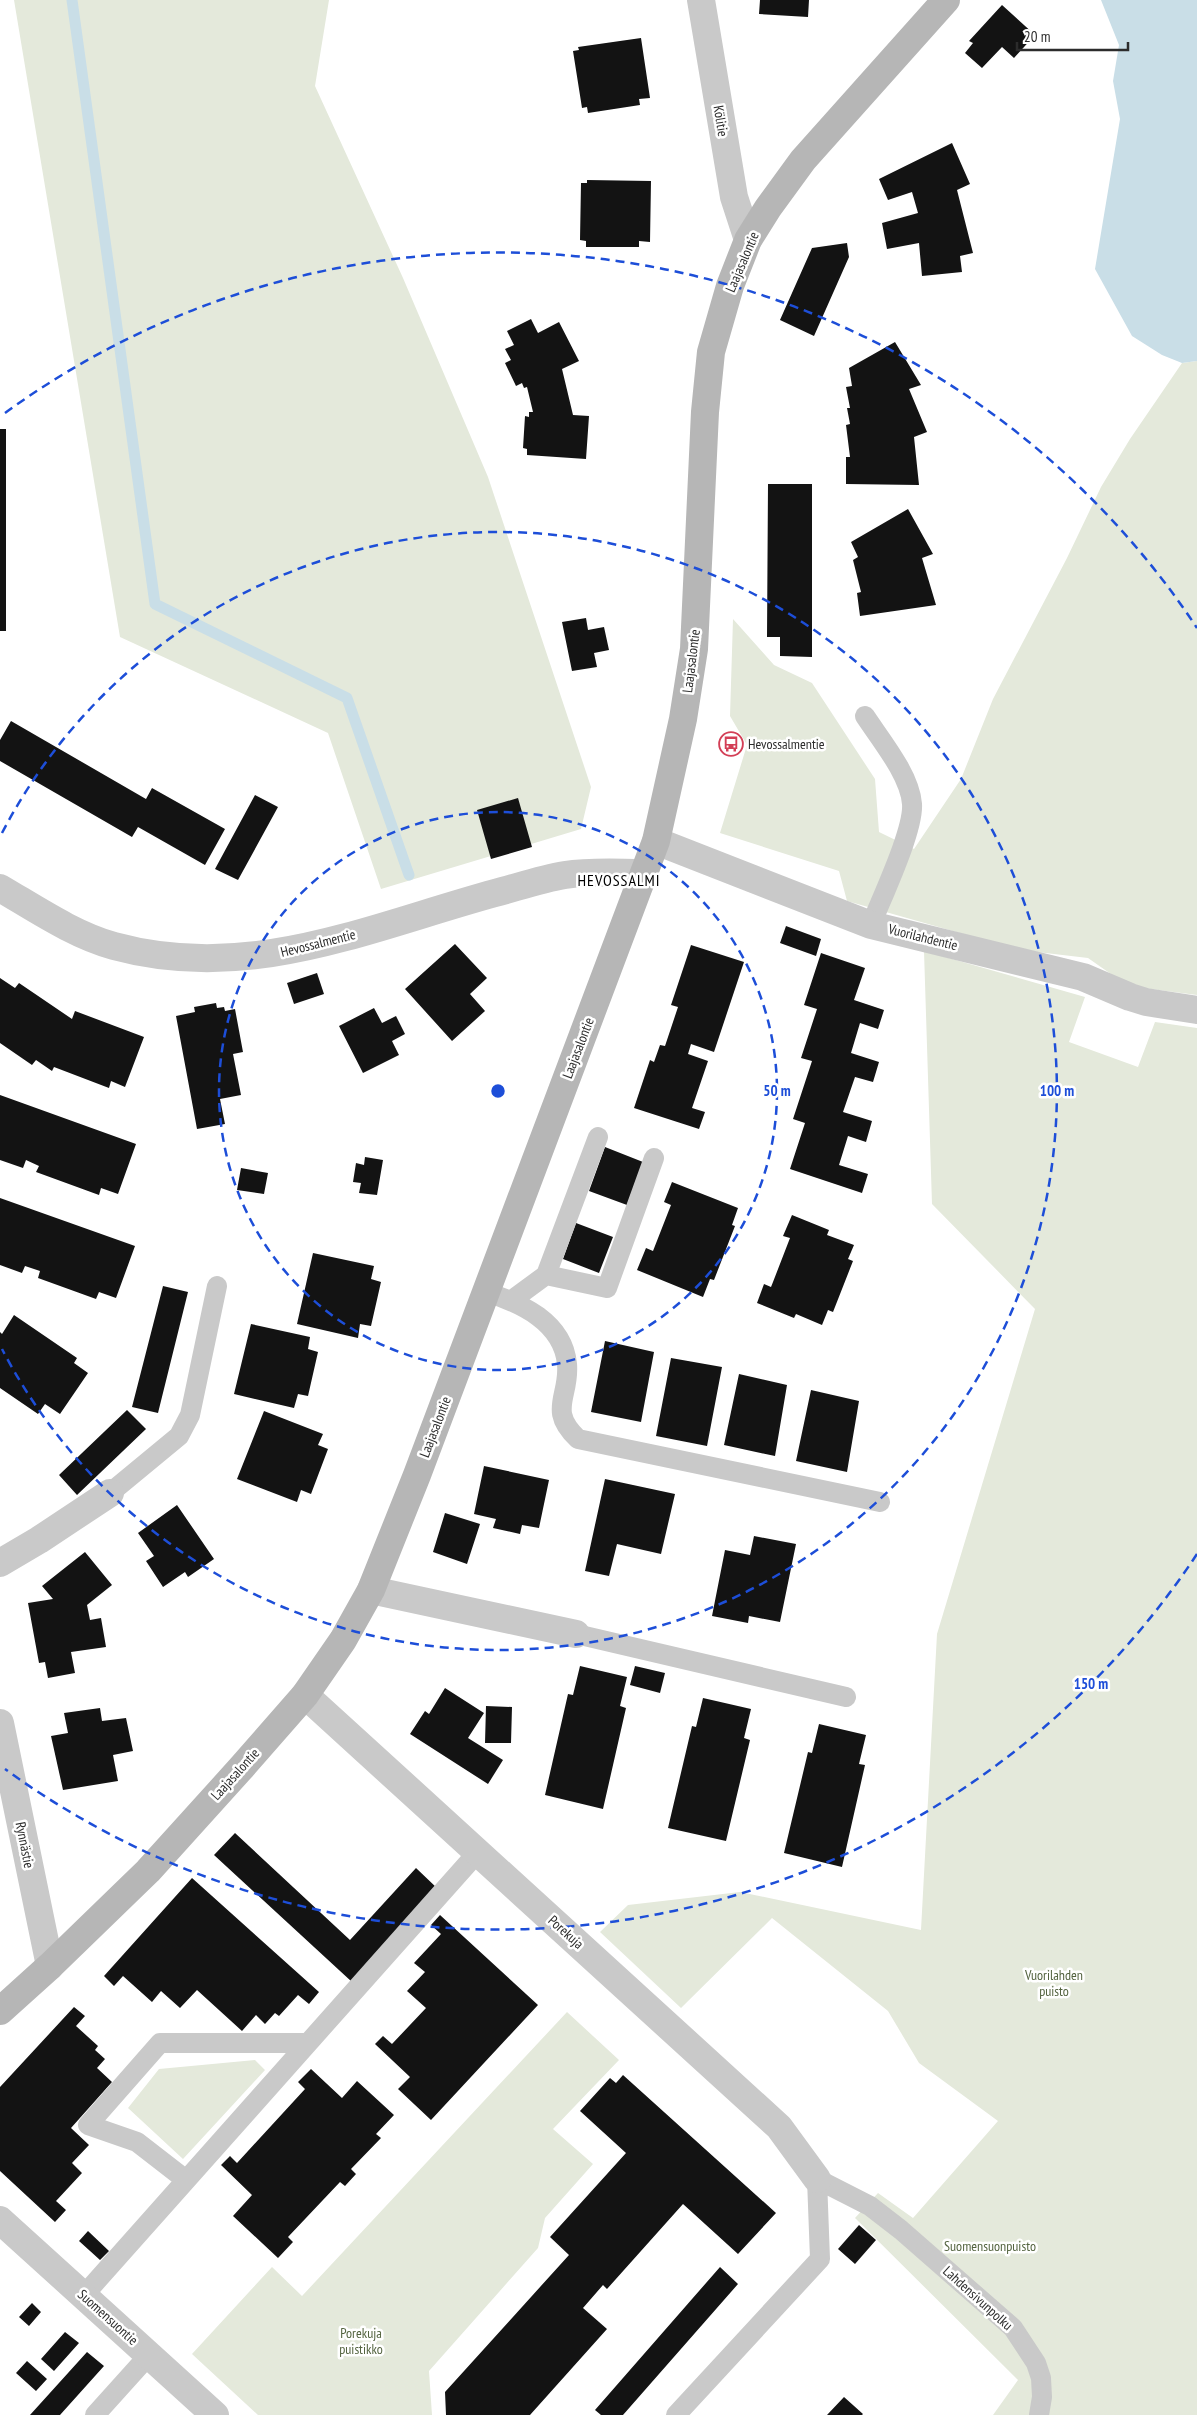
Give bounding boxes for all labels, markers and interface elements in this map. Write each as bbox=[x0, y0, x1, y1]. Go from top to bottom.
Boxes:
scale bar bbox=[1017, 20, 1128, 52]
text: 20 m bbox=[1024, 27, 1050, 46]
street label: Kölitie bbox=[710, 104, 732, 138]
street label: Laajasalontie bbox=[721, 229, 763, 295]
street label: Laajasalontie bbox=[678, 628, 704, 694]
bus stop icon: Hevossalmentie bbox=[718, 731, 744, 757]
place label: Hevossalmentie bbox=[748, 735, 825, 753]
district label: HEVOSSALMI bbox=[577, 870, 661, 890]
street label: Vuorilahdentie bbox=[886, 919, 960, 954]
street label: Hevossalmentie bbox=[279, 925, 358, 961]
street label: Laajasalontie bbox=[558, 1015, 598, 1081]
text: 50 m bbox=[763, 1081, 791, 1100]
text: 100 m bbox=[1040, 1081, 1074, 1100]
centre of rings bbox=[489, 1082, 507, 1100]
street label: Laajasalontie bbox=[415, 1394, 455, 1460]
text: 150 m bbox=[1074, 1674, 1108, 1693]
street label: Laajasalontie bbox=[207, 1744, 263, 1804]
street label: Rynnästie bbox=[12, 1820, 38, 1870]
street label: Porekuja bbox=[544, 1911, 588, 1953]
park label: Vuorilahden puisto bbox=[1024, 1966, 1083, 2000]
park label: Suomensuonpuisto bbox=[944, 2237, 1036, 2255]
street label: Lahdensivunpolku bbox=[939, 2262, 1017, 2334]
street label: Suomensuontie bbox=[74, 2285, 142, 2349]
park label: Porekuja puistikko bbox=[339, 2324, 383, 2358]

